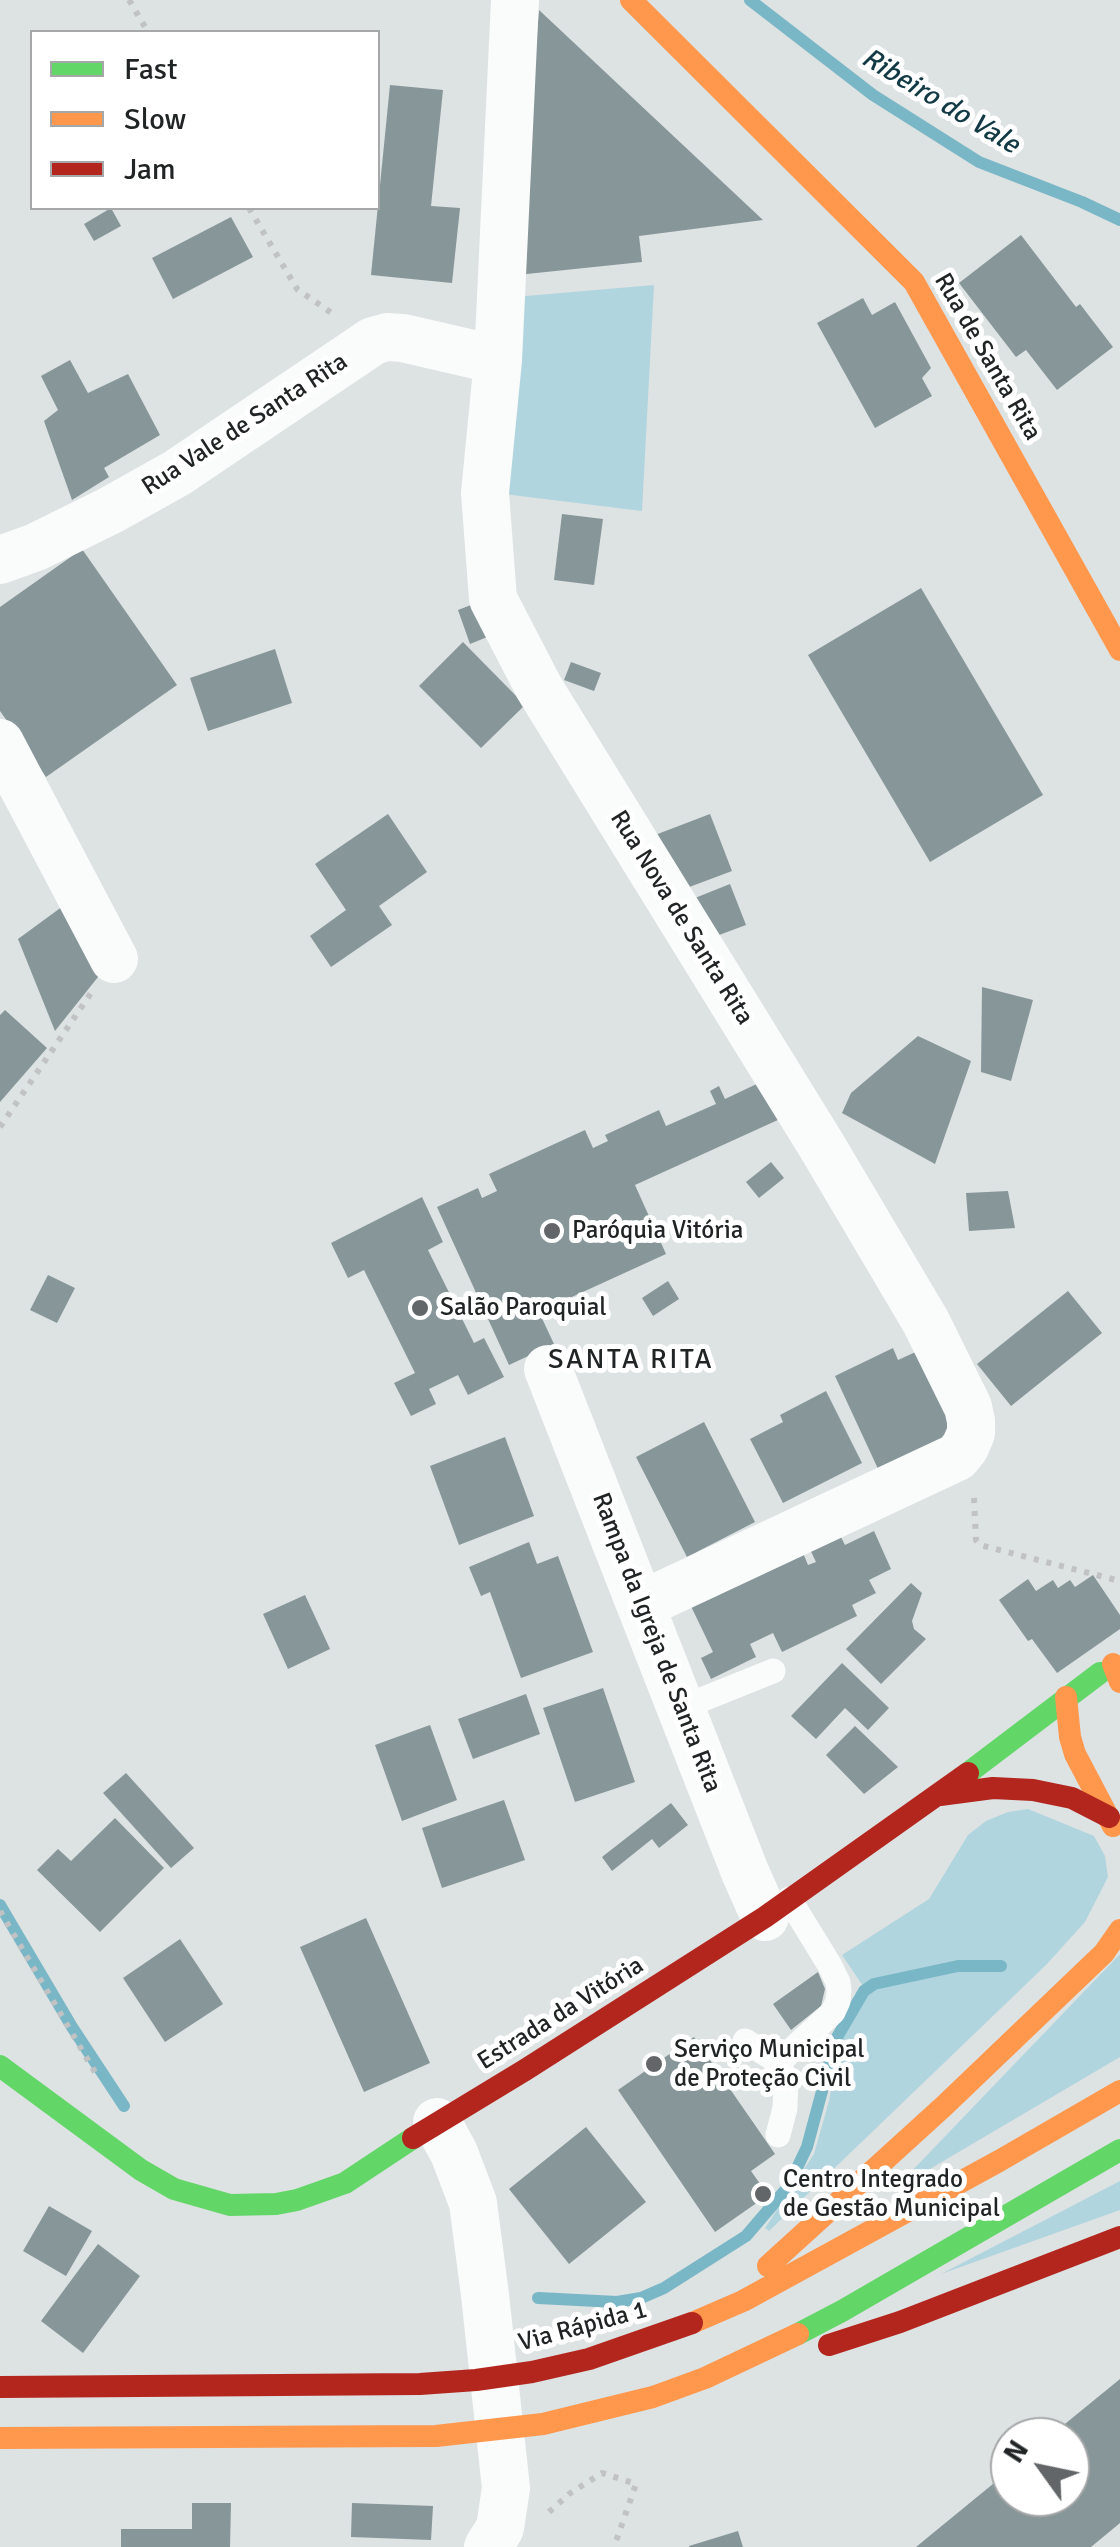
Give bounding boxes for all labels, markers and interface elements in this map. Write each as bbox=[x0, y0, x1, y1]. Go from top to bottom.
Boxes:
legend bbox=[30, 30, 380, 210]
water label: Ribeiro do Vale bbox=[855, 42, 1025, 162]
text: Fast bbox=[124, 51, 177, 88]
text: Slow bbox=[124, 101, 186, 138]
text: Jam bbox=[124, 151, 176, 188]
street label: Rua de Santa Rita bbox=[927, 268, 1047, 446]
street label: Rua Vale de Santa Rita bbox=[137, 347, 353, 503]
street label: Rua Nova de Santa Rita bbox=[603, 805, 759, 1031]
place label: Paróquia Vitória bbox=[572, 1216, 743, 1246]
marker: Paróquia Vitória bbox=[541, 1220, 563, 1242]
place label: Salão Paroquial bbox=[440, 1293, 607, 1323]
marker: Salão Paroquial bbox=[409, 1297, 431, 1319]
district label: SANTA RITA bbox=[548, 1344, 714, 1378]
street label: Rampa da Igreja de Santa Rita bbox=[585, 1489, 727, 1797]
street label: Estrada da Vitória bbox=[473, 1951, 649, 2077]
place label: Serviço Municipal de Proteção Civil bbox=[674, 2035, 865, 2094]
marker: Serviço Municipal de Proteção Civil bbox=[643, 2053, 665, 2075]
place label: Centro Integrado de Gestão Municipal bbox=[783, 2165, 1000, 2224]
marker: Centro Integrado de Gestão Municipal bbox=[752, 2183, 774, 2205]
street label: Via Rápida 1 bbox=[515, 2295, 651, 2359]
north arrow bbox=[990, 2417, 1090, 2517]
text: N bbox=[997, 2434, 1036, 2469]

